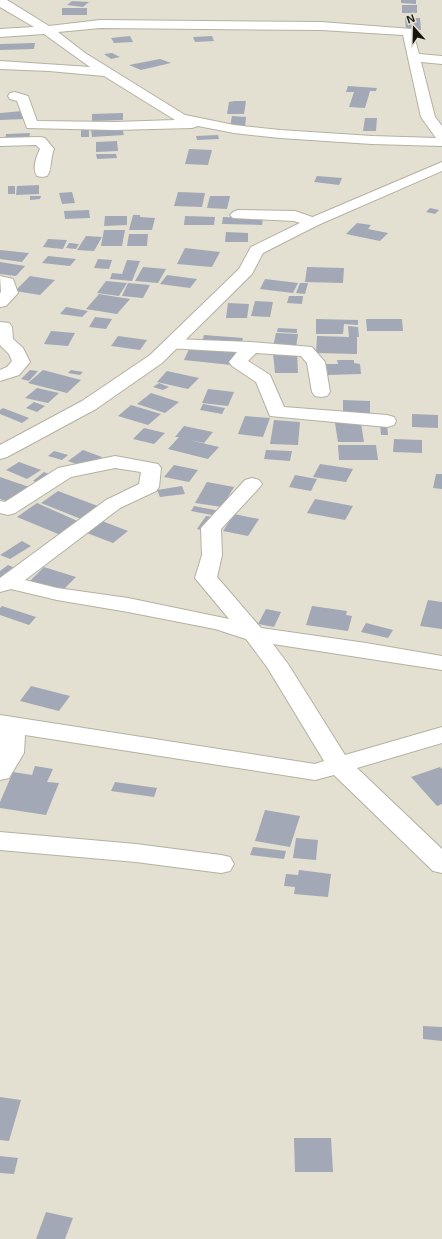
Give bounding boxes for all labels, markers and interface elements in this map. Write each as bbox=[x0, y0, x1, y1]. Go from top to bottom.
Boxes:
north arrow bbox=[394, 8, 434, 48]
text: N bbox=[405, 12, 416, 26]

